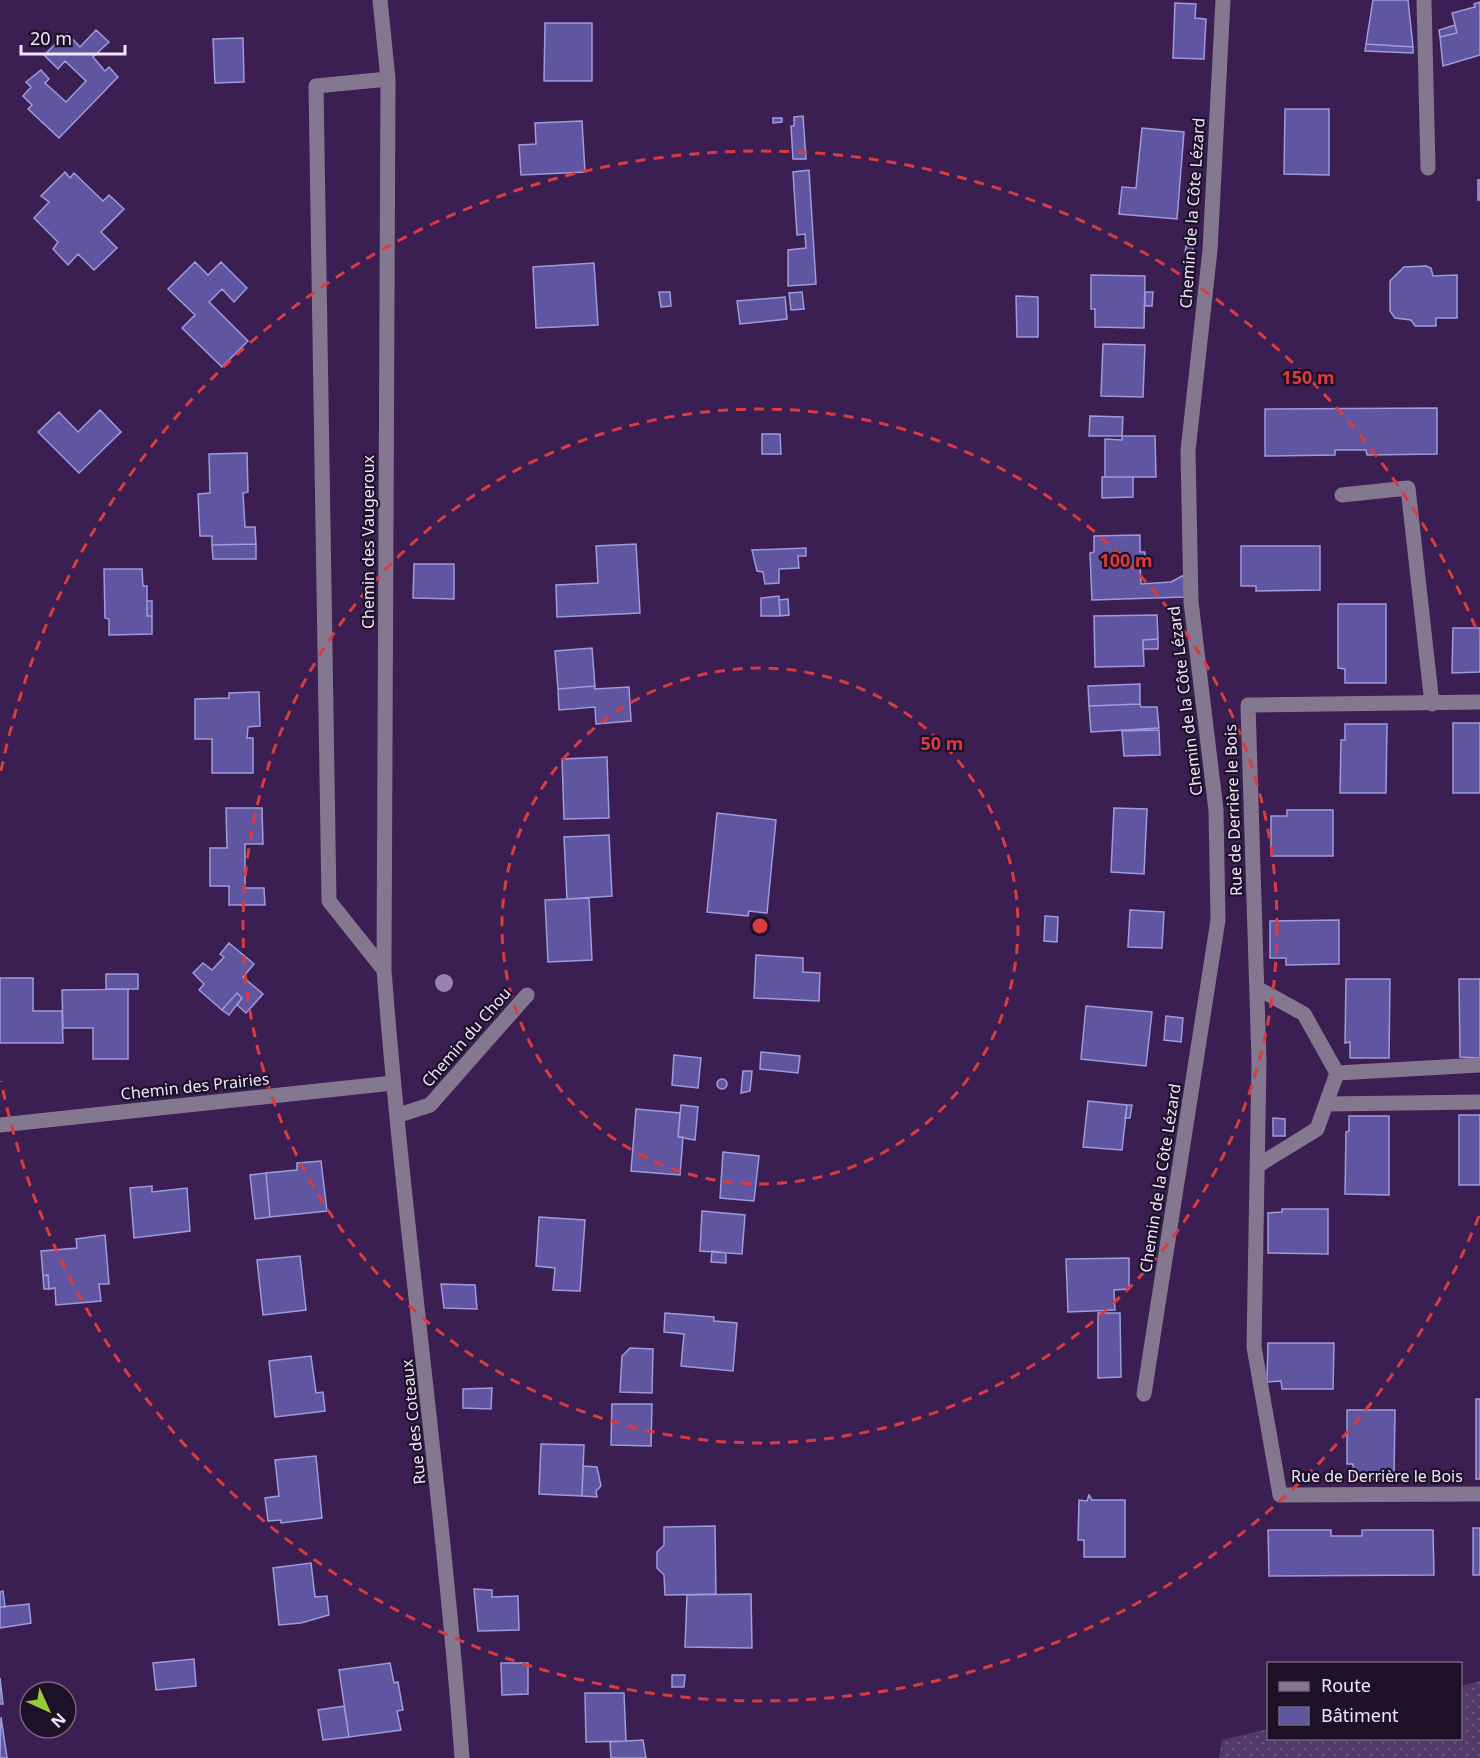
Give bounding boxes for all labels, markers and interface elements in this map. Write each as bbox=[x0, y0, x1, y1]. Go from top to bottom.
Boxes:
scale bar bbox=[21, 18, 124, 56]
text: 20 m bbox=[30, 26, 72, 50]
street label: Chemin de la Côte Lézard bbox=[1174, 117, 1210, 309]
text: 150 m bbox=[1281, 365, 1335, 389]
street label: Chemin des Vaugeroux bbox=[357, 454, 379, 629]
text: 100 m bbox=[1099, 548, 1153, 572]
street label: Chemin de la Côte Lézard bbox=[1162, 605, 1208, 797]
street label: Rue de Derrière le Bois bbox=[1219, 724, 1247, 896]
text: 50 m bbox=[921, 731, 963, 755]
centre of rings bbox=[750, 916, 770, 936]
street label: Chemin du Chou bbox=[416, 982, 516, 1092]
street label: Chemin des Prairies bbox=[120, 1067, 270, 1105]
street label: Chemin de la Côte Lézard bbox=[1134, 1082, 1186, 1274]
street label: Rue des Coteaux bbox=[395, 1358, 431, 1486]
street label: Rue de Derrière le Bois bbox=[1291, 1465, 1463, 1487]
legend bbox=[1267, 1662, 1462, 1740]
text: Route bbox=[1321, 1673, 1371, 1697]
north arrow bbox=[18, 1680, 78, 1740]
text: Bâtiment bbox=[1321, 1703, 1399, 1727]
text: N bbox=[46, 1708, 71, 1733]

